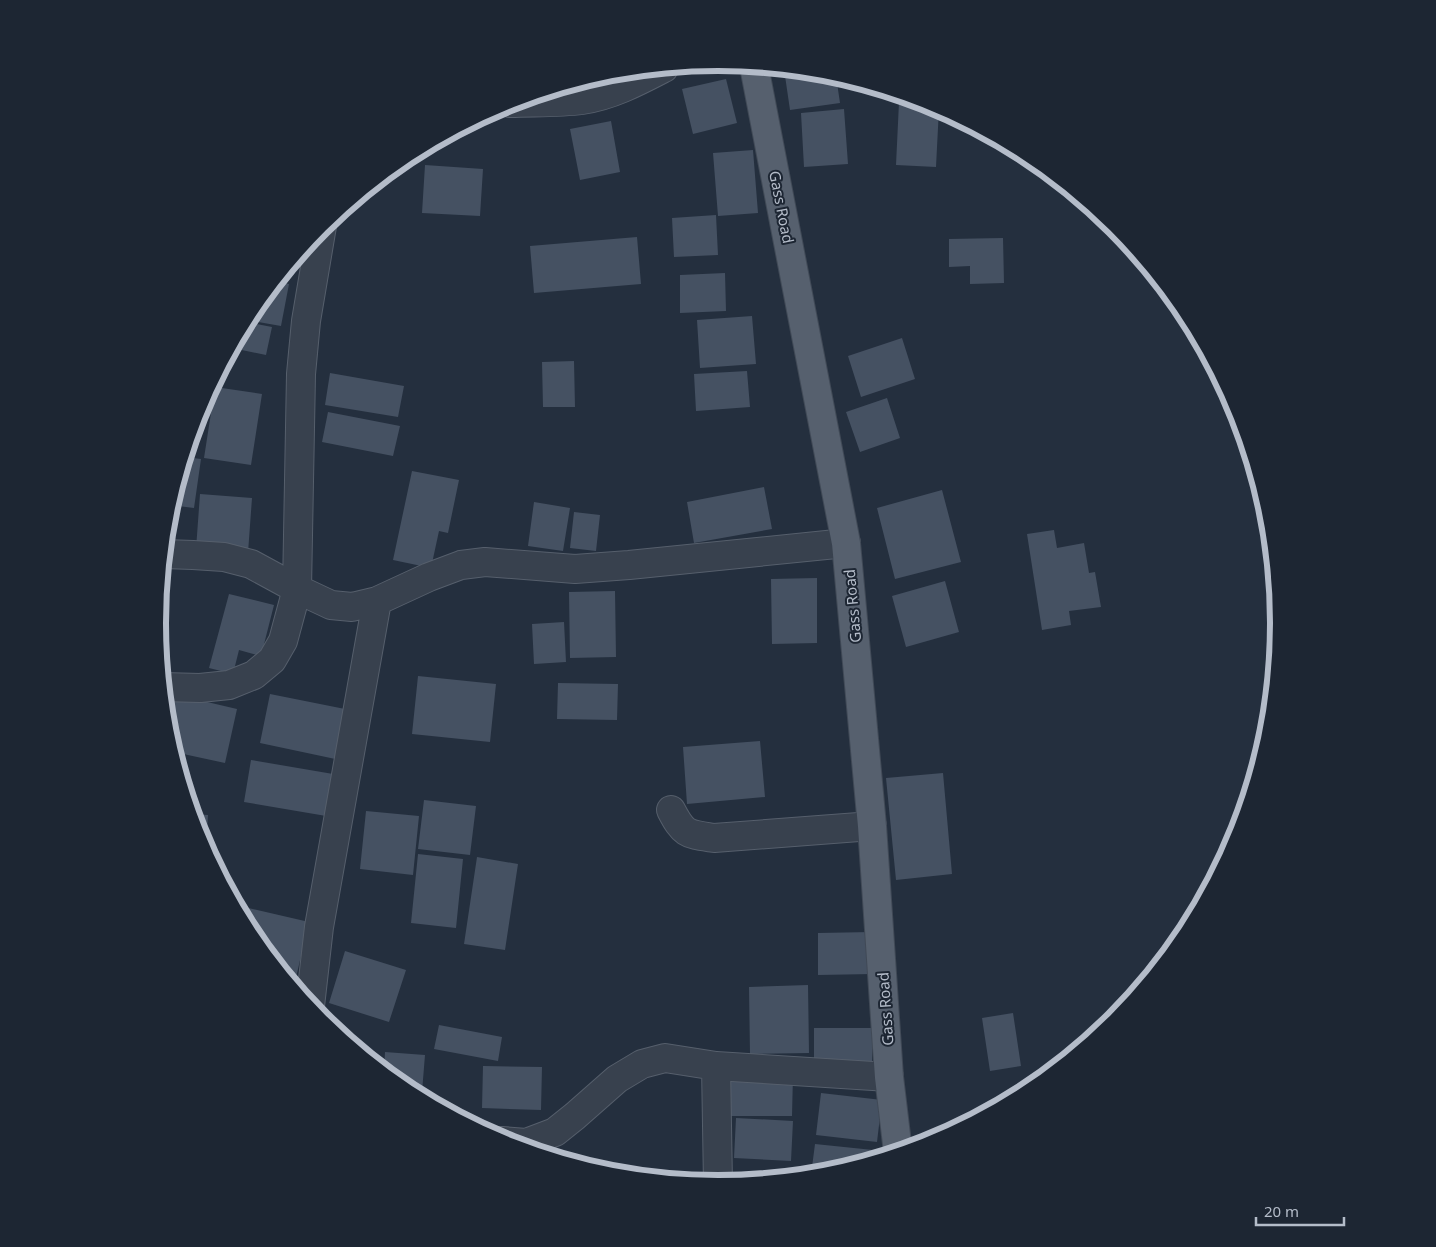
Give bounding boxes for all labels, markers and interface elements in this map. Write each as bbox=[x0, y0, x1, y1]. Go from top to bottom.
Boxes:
street label: Gass Road bbox=[765, 169, 799, 245]
street label: Gass Road bbox=[839, 568, 865, 644]
street label: Gass Road bbox=[872, 972, 898, 1046]
scale bar bbox=[1256, 1194, 1344, 1226]
text: 20 m bbox=[1264, 1201, 1299, 1221]

